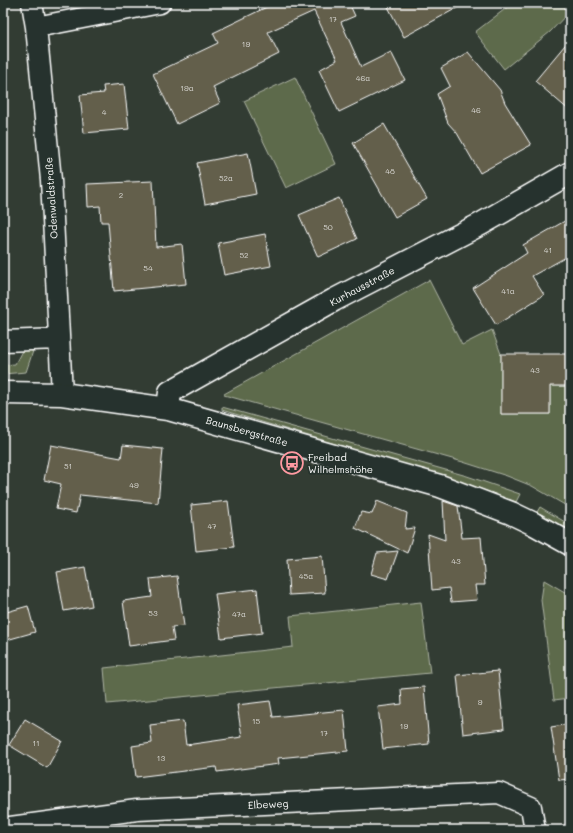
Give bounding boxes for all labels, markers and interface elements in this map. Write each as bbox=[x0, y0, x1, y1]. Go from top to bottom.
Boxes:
house number: 17 bbox=[329, 14, 338, 24]
house number: 19 bbox=[242, 39, 250, 49]
house number: 46a bbox=[356, 73, 370, 83]
house number: 19a bbox=[180, 83, 194, 93]
house number: 46 bbox=[471, 105, 481, 115]
house number: 4 bbox=[102, 107, 107, 117]
street label: Odenwaldstraße bbox=[41, 157, 61, 239]
house number: 48 bbox=[385, 166, 395, 176]
house number: 52a bbox=[219, 173, 233, 183]
house number: 2 bbox=[119, 190, 123, 200]
house number: 50 bbox=[323, 222, 333, 232]
house number: 41 bbox=[544, 245, 552, 255]
house number: 52 bbox=[239, 250, 249, 260]
house number: 54 bbox=[143, 263, 153, 273]
street label: Kurhausstraße bbox=[327, 263, 397, 309]
house number: 41a bbox=[501, 286, 515, 296]
house number: 43 bbox=[530, 365, 540, 375]
street label: Baunsbergstraße bbox=[204, 413, 290, 449]
bus stop icon: Freibad Wilhelmshöhe bbox=[279, 450, 305, 476]
place label: Freibad Wilhelmshöhe bbox=[308, 450, 373, 476]
house number: 51 bbox=[64, 461, 72, 471]
house number: 49 bbox=[129, 480, 139, 490]
house number: 47 bbox=[207, 521, 217, 531]
house number: 43 bbox=[451, 556, 461, 566]
house number: 45a bbox=[299, 571, 313, 581]
house number: 53 bbox=[148, 608, 158, 618]
house number: 47a bbox=[232, 609, 246, 619]
house number: 9 bbox=[478, 697, 483, 707]
house number: 15 bbox=[252, 716, 260, 726]
house number: 19 bbox=[400, 721, 408, 731]
house number: 17 bbox=[320, 728, 329, 738]
house number: 11 bbox=[32, 738, 40, 748]
house number: 13 bbox=[157, 753, 165, 763]
street label: Elbeweg bbox=[247, 796, 289, 812]

